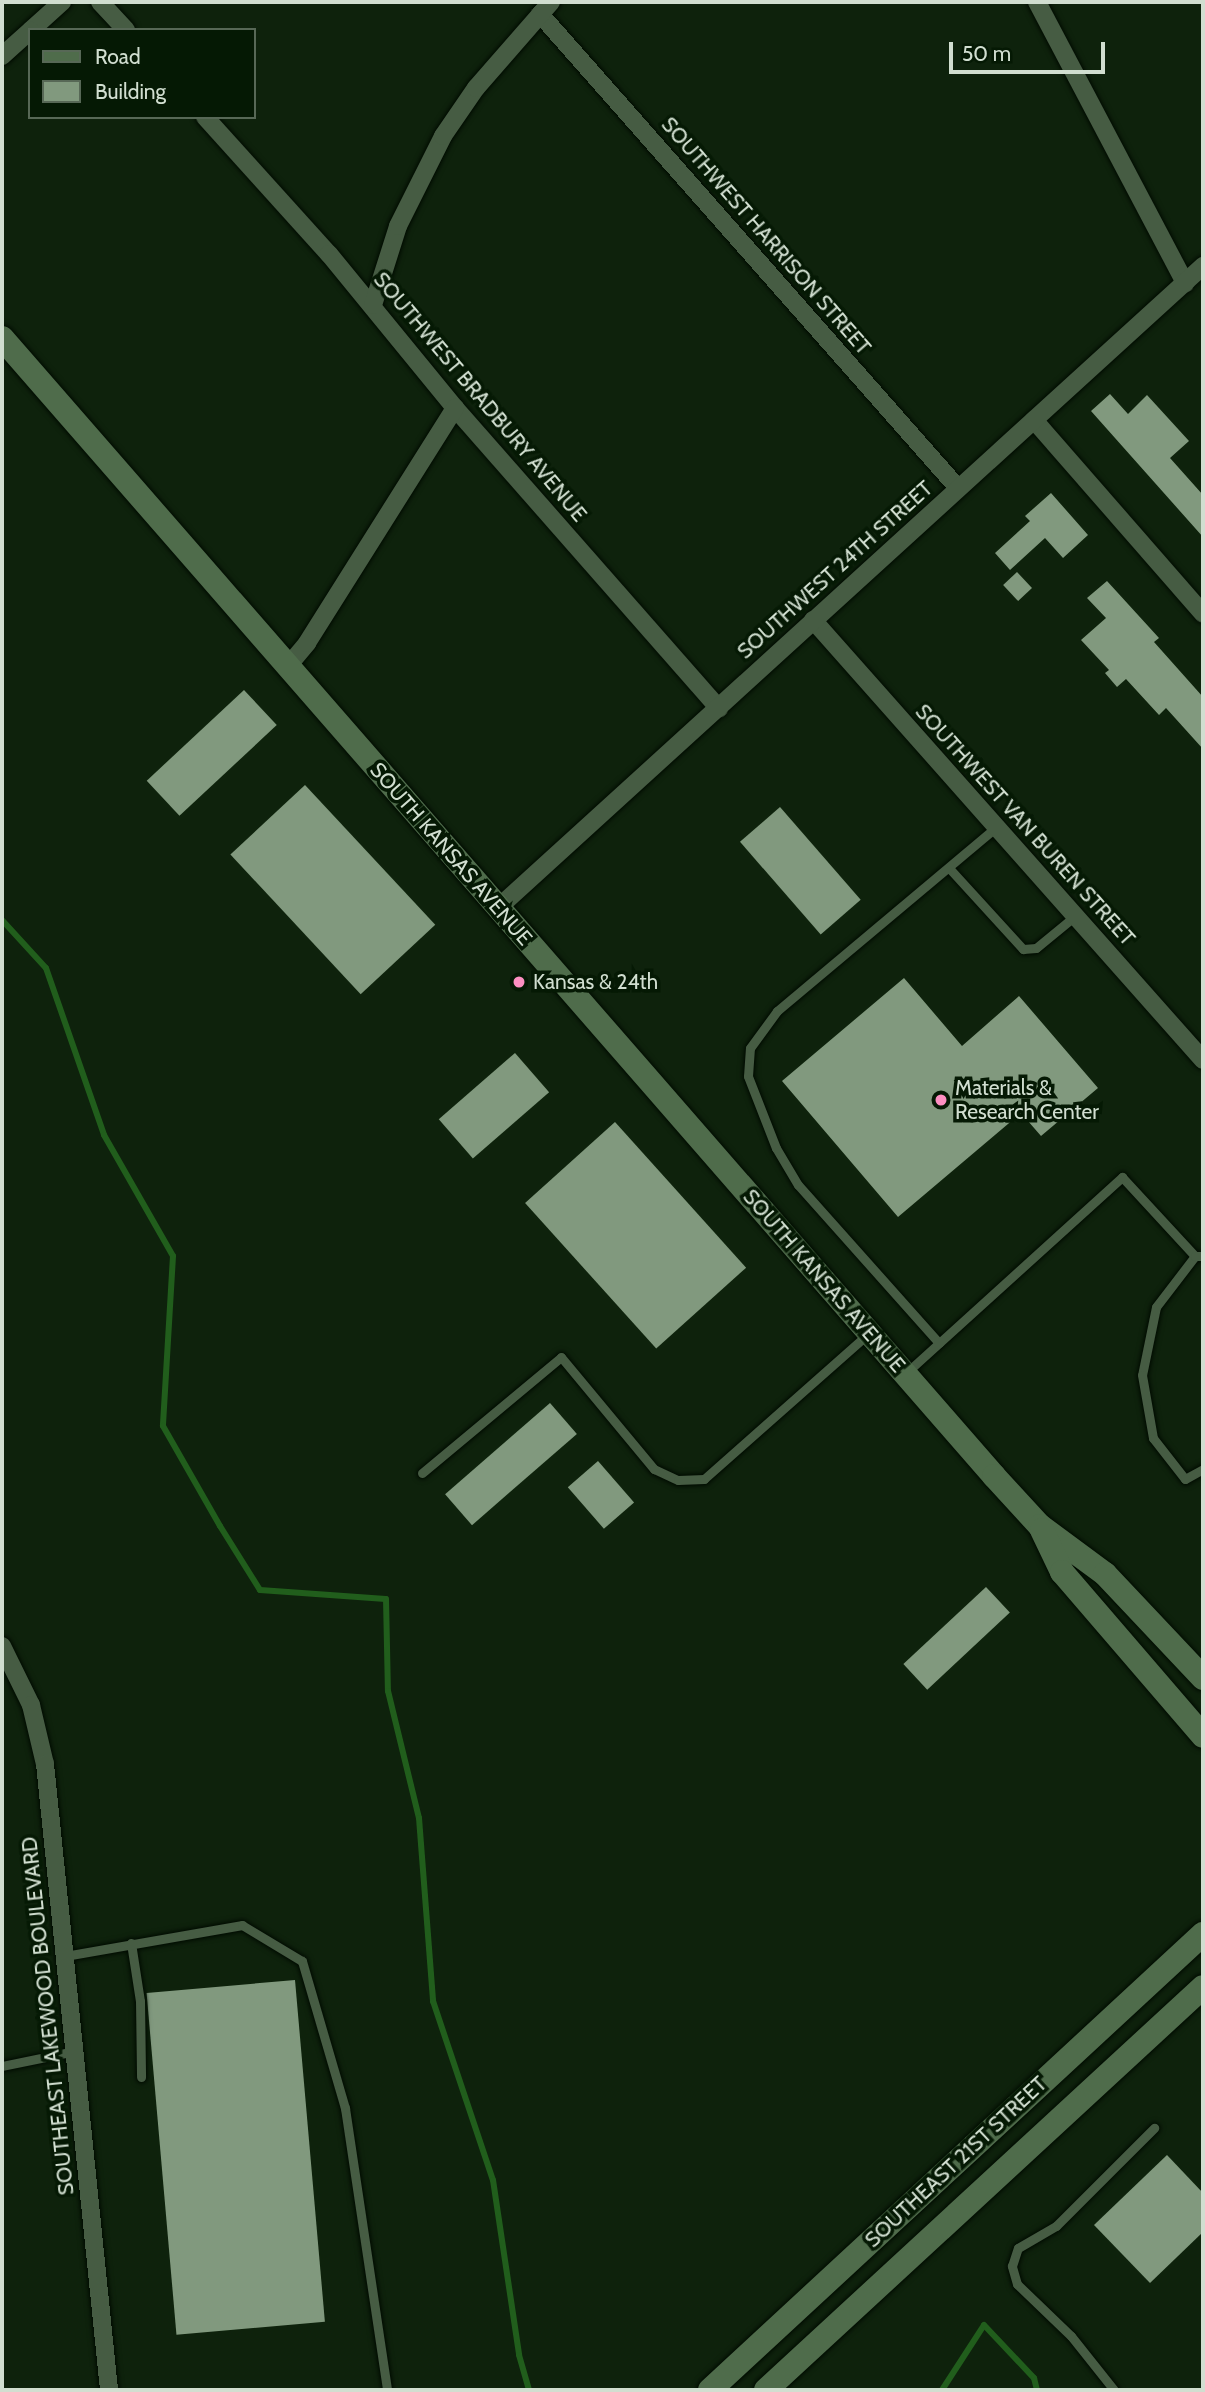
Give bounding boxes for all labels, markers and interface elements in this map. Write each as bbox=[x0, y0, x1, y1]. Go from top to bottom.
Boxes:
legend bbox=[28, 28, 256, 119]
scale bar bbox=[953, 28, 1109, 72]
text: 50 m bbox=[962, 41, 1011, 66]
text: Road bbox=[95, 44, 141, 69]
text: Building bbox=[95, 79, 166, 104]
street label: SOUTHWEST HARRISON STREET bbox=[656, 112, 876, 360]
street label: SOUTHWEST BRADBURY AVENUE bbox=[368, 267, 592, 527]
street label: SOUTHWEST 24TH STREET bbox=[732, 476, 938, 664]
street label: SOUTHWEST VAN BUREN STREET bbox=[910, 699, 1140, 951]
street label: SOUTH KANSAS AVENUE bbox=[365, 757, 537, 951]
place label: Kansas & 24th bbox=[533, 969, 658, 995]
marker: Kansas & 24th bbox=[511, 974, 527, 990]
place label: Materials & Research Center bbox=[955, 1075, 1099, 1125]
marker: Materials & Research Center bbox=[933, 1092, 949, 1108]
street label: SOUTH KANSAS AVENUE bbox=[738, 1184, 910, 1378]
street label: SOUTHEAST LAKEWOOD BOULEVARD bbox=[17, 1836, 79, 2196]
street label: SOUTHEAST 21ST STREET bbox=[860, 2071, 1052, 2253]

